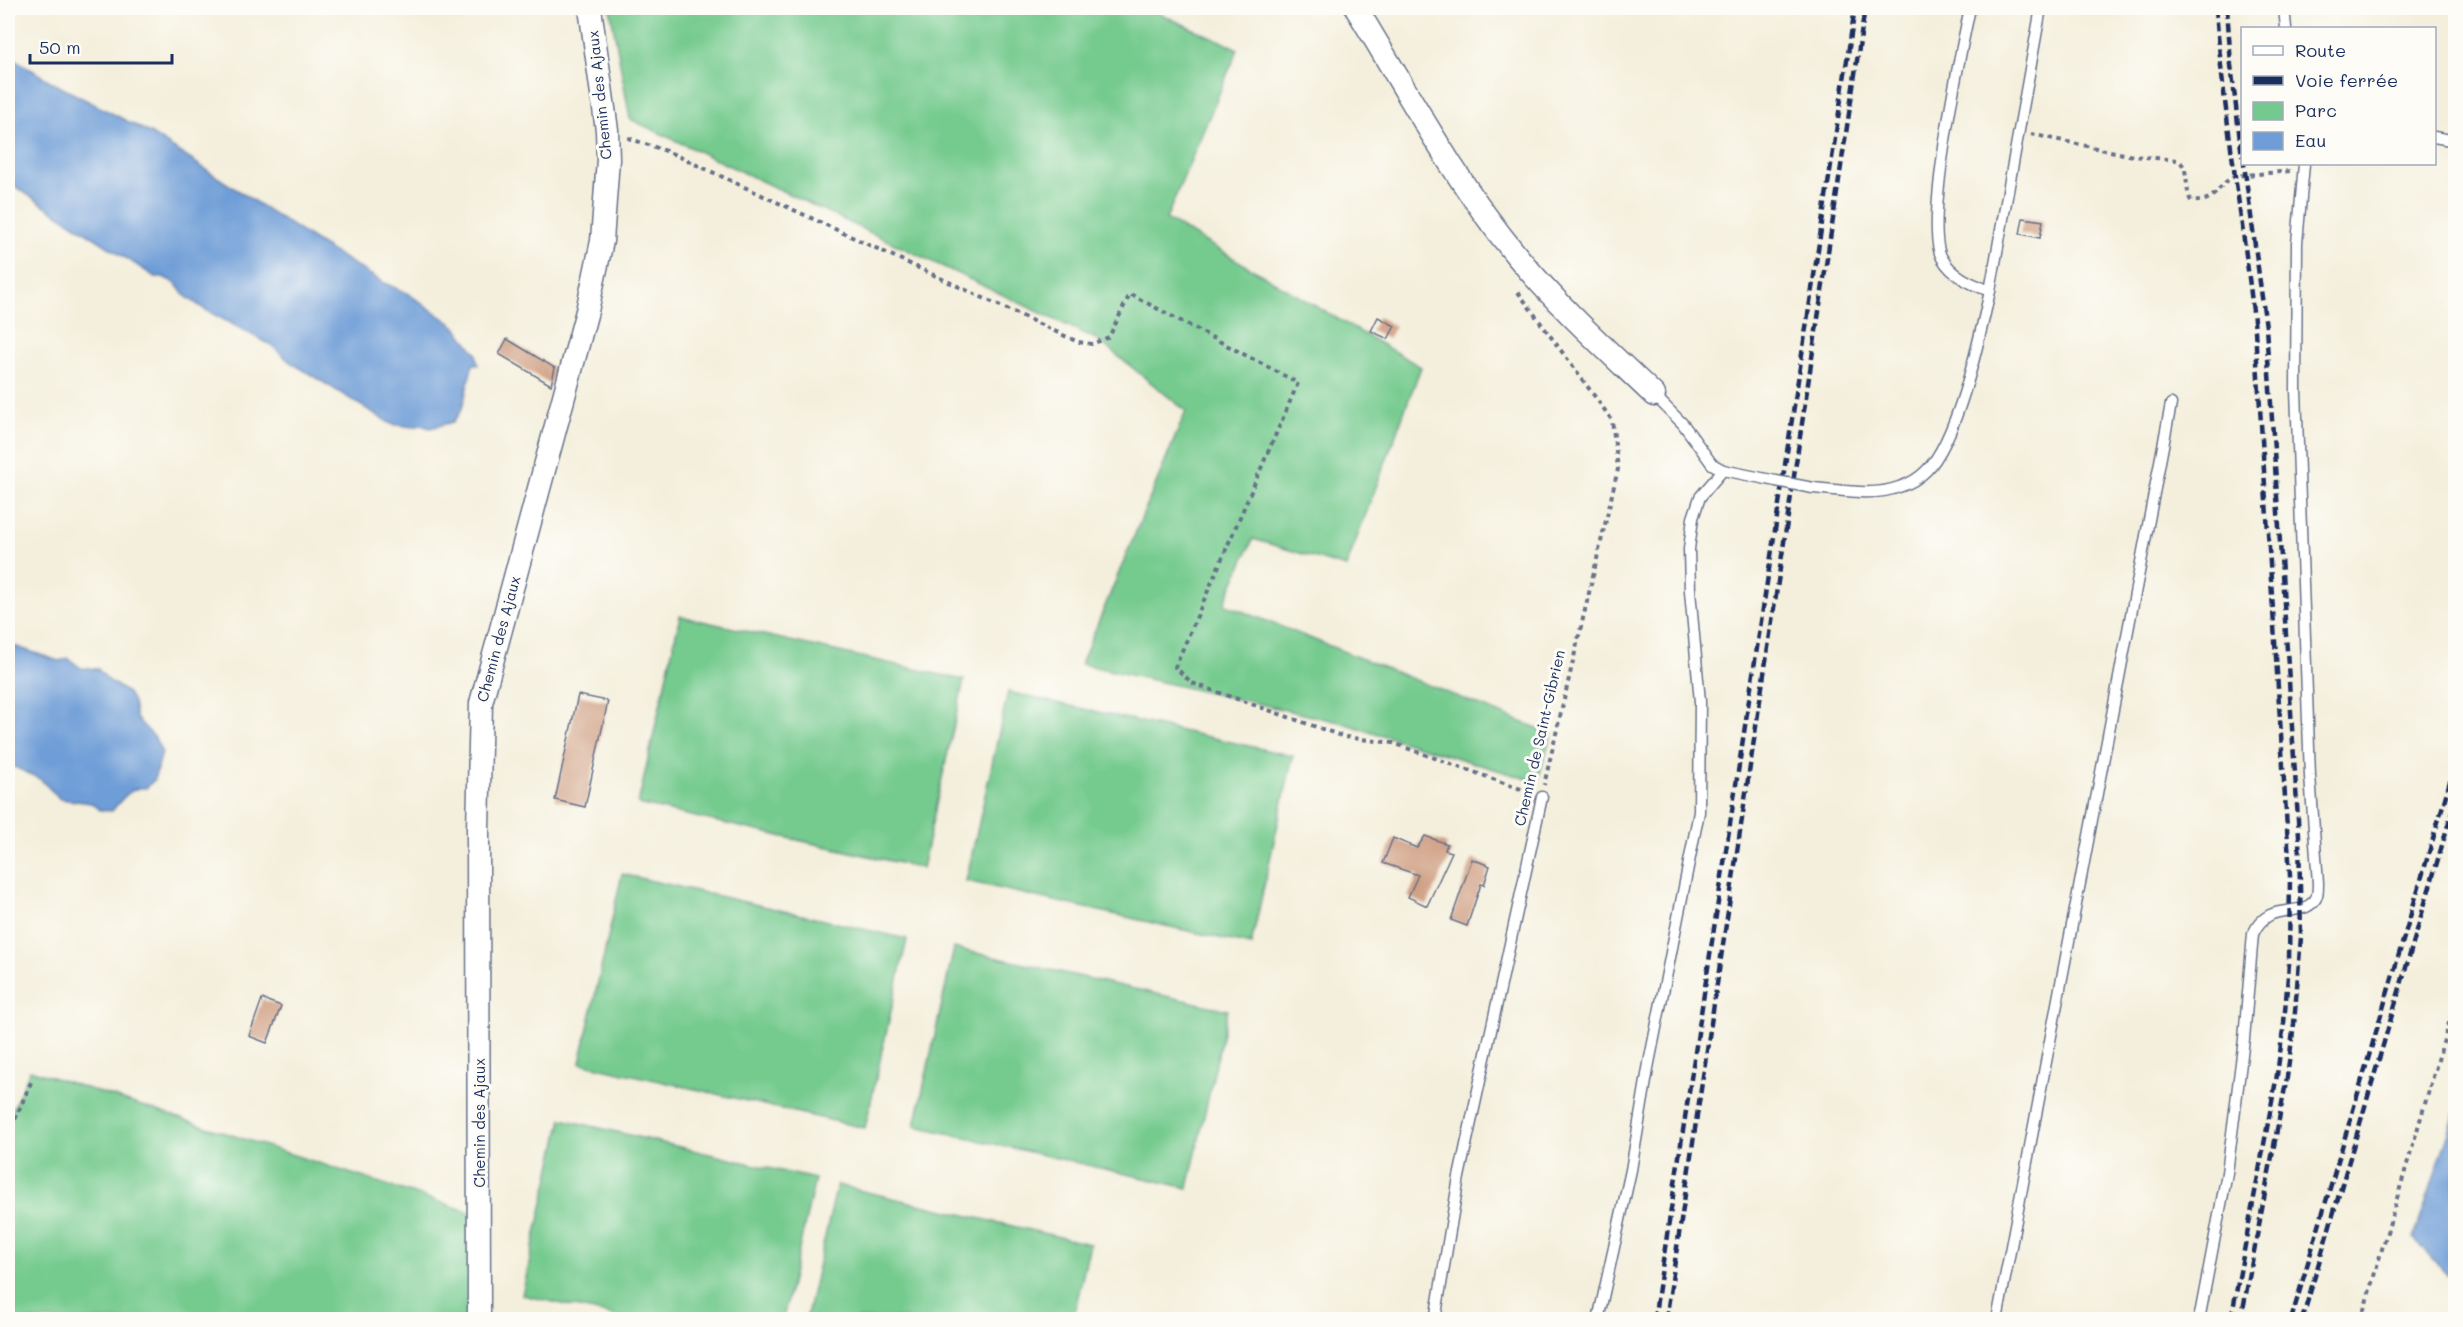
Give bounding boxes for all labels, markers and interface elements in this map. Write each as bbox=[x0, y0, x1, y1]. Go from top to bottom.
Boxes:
scale bar bbox=[30, 27, 172, 65]
legend bbox=[2241, 27, 2436, 165]
street label: Chemin des Ajaux bbox=[582, 29, 616, 161]
text: 50 m bbox=[39, 35, 81, 59]
text: Route bbox=[2295, 38, 2346, 62]
text: Voie ferrée bbox=[2295, 68, 2398, 92]
text: Parc bbox=[2295, 98, 2337, 122]
text: Eau bbox=[2295, 128, 2326, 152]
street label: Chemin des Ajaux bbox=[472, 573, 525, 704]
street label: Chemin de Saint-Gibrien bbox=[1509, 648, 1569, 828]
street label: Chemin des Ajaux bbox=[469, 1058, 489, 1188]

